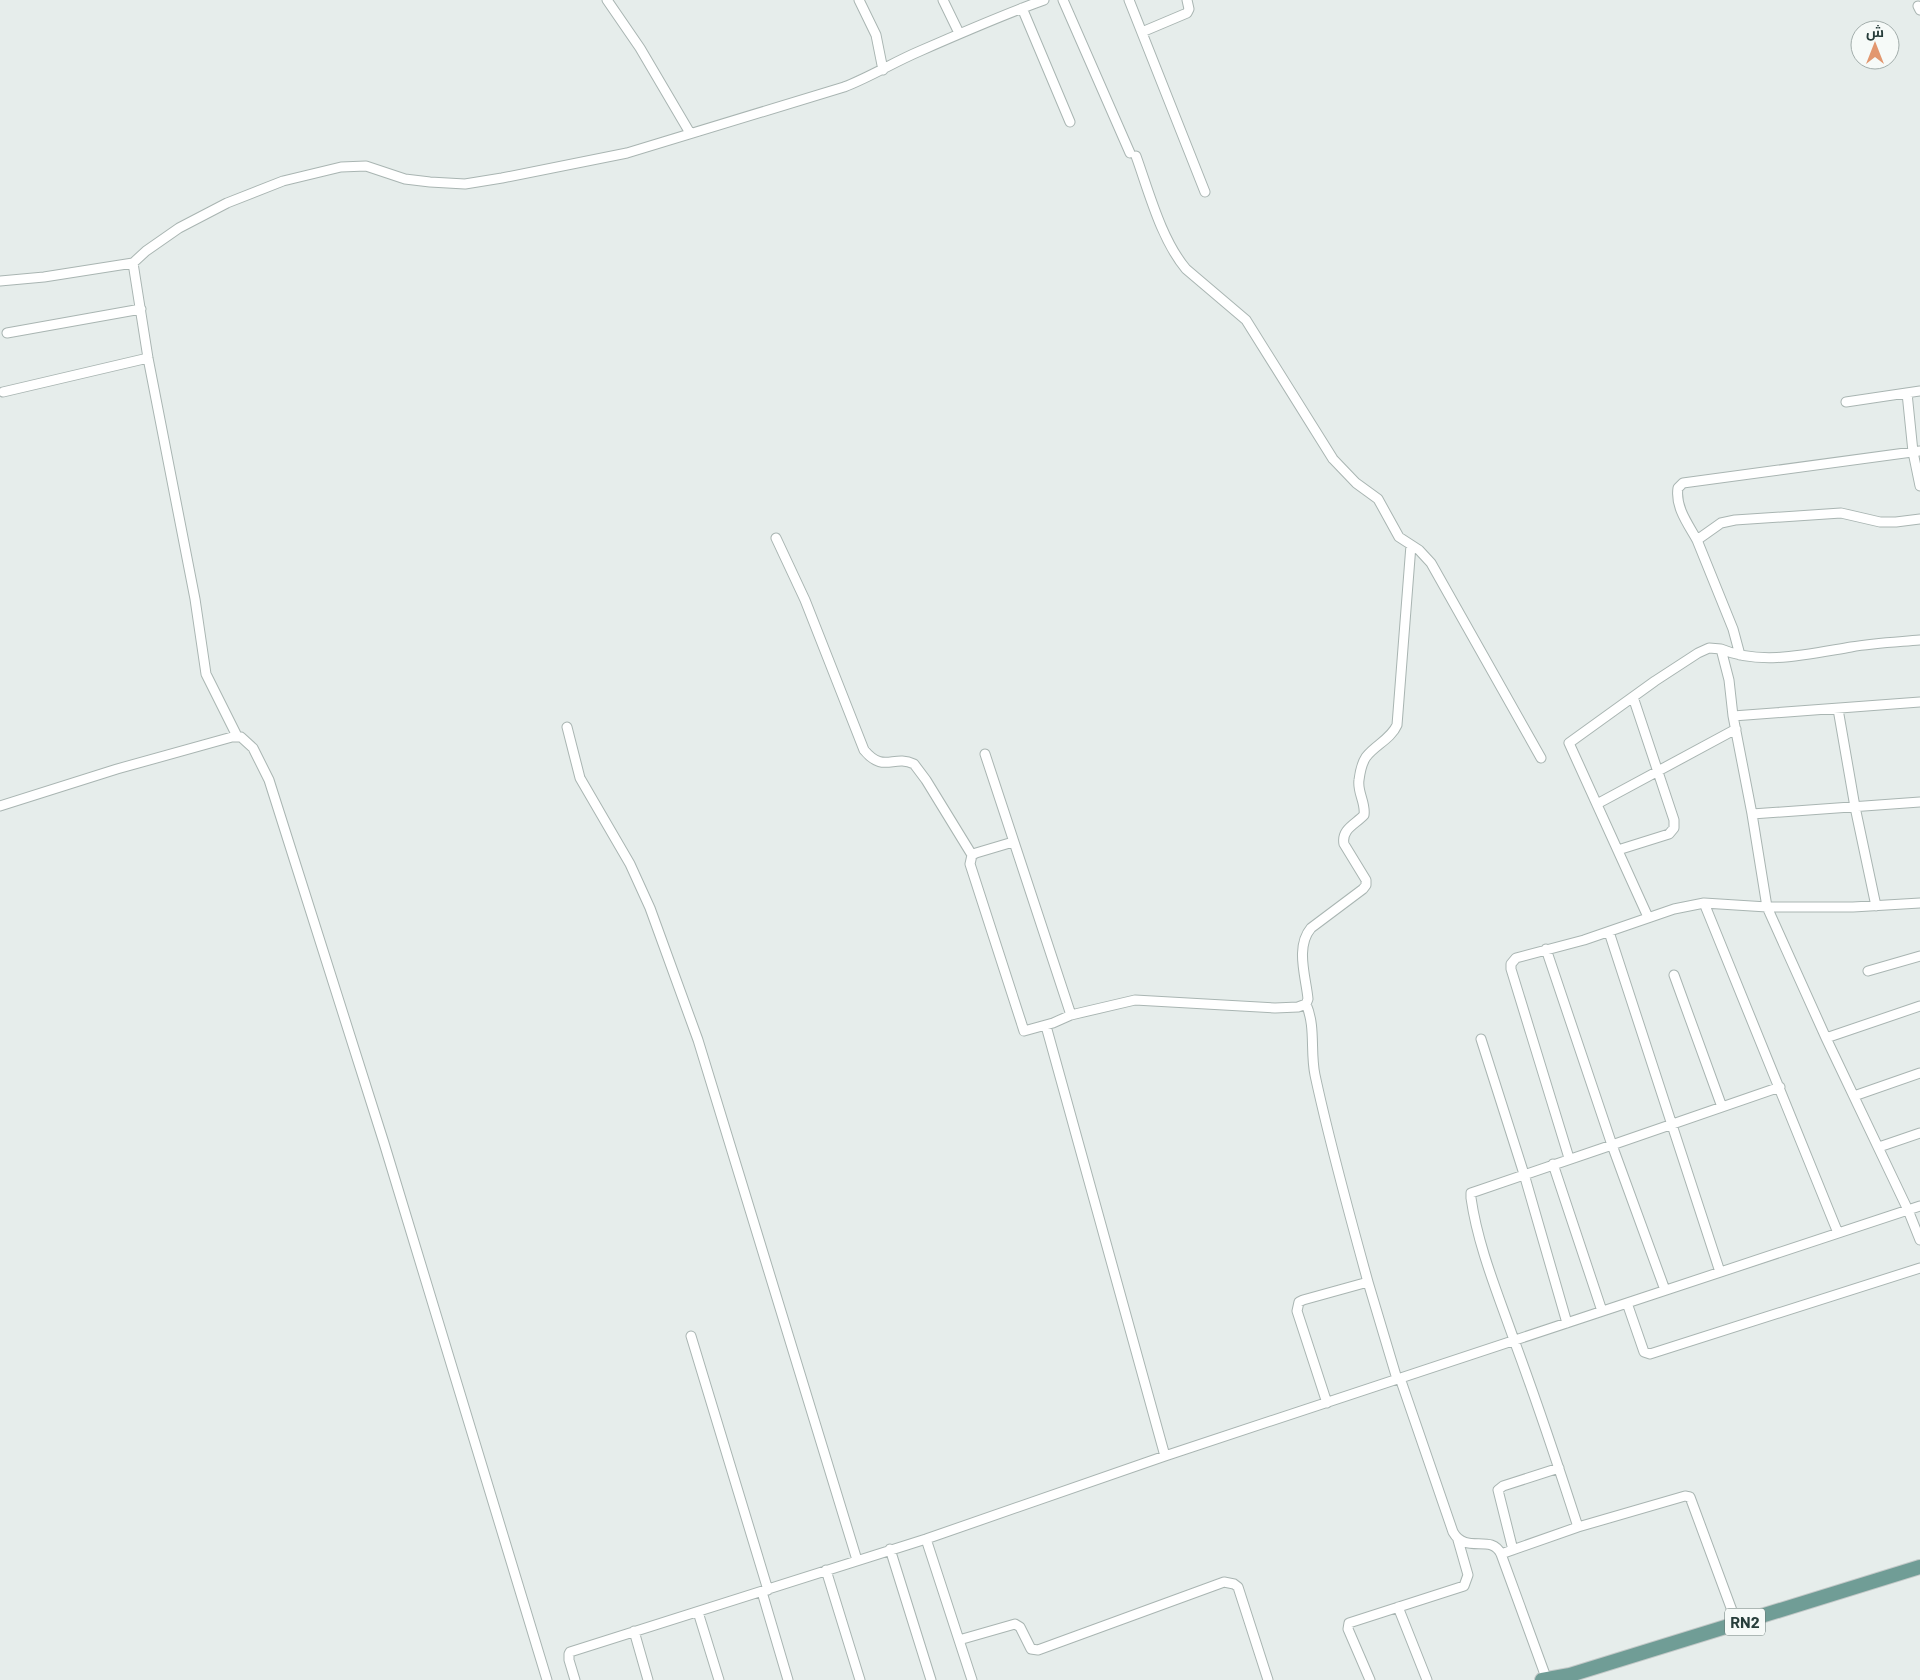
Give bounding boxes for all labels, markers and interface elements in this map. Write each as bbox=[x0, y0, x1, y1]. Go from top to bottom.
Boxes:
north arrow bbox=[1850, 20, 1900, 70]
text: ش bbox=[1866, 23, 1884, 41]
road number: RN2 bbox=[1725, 1608, 1765, 1635]

